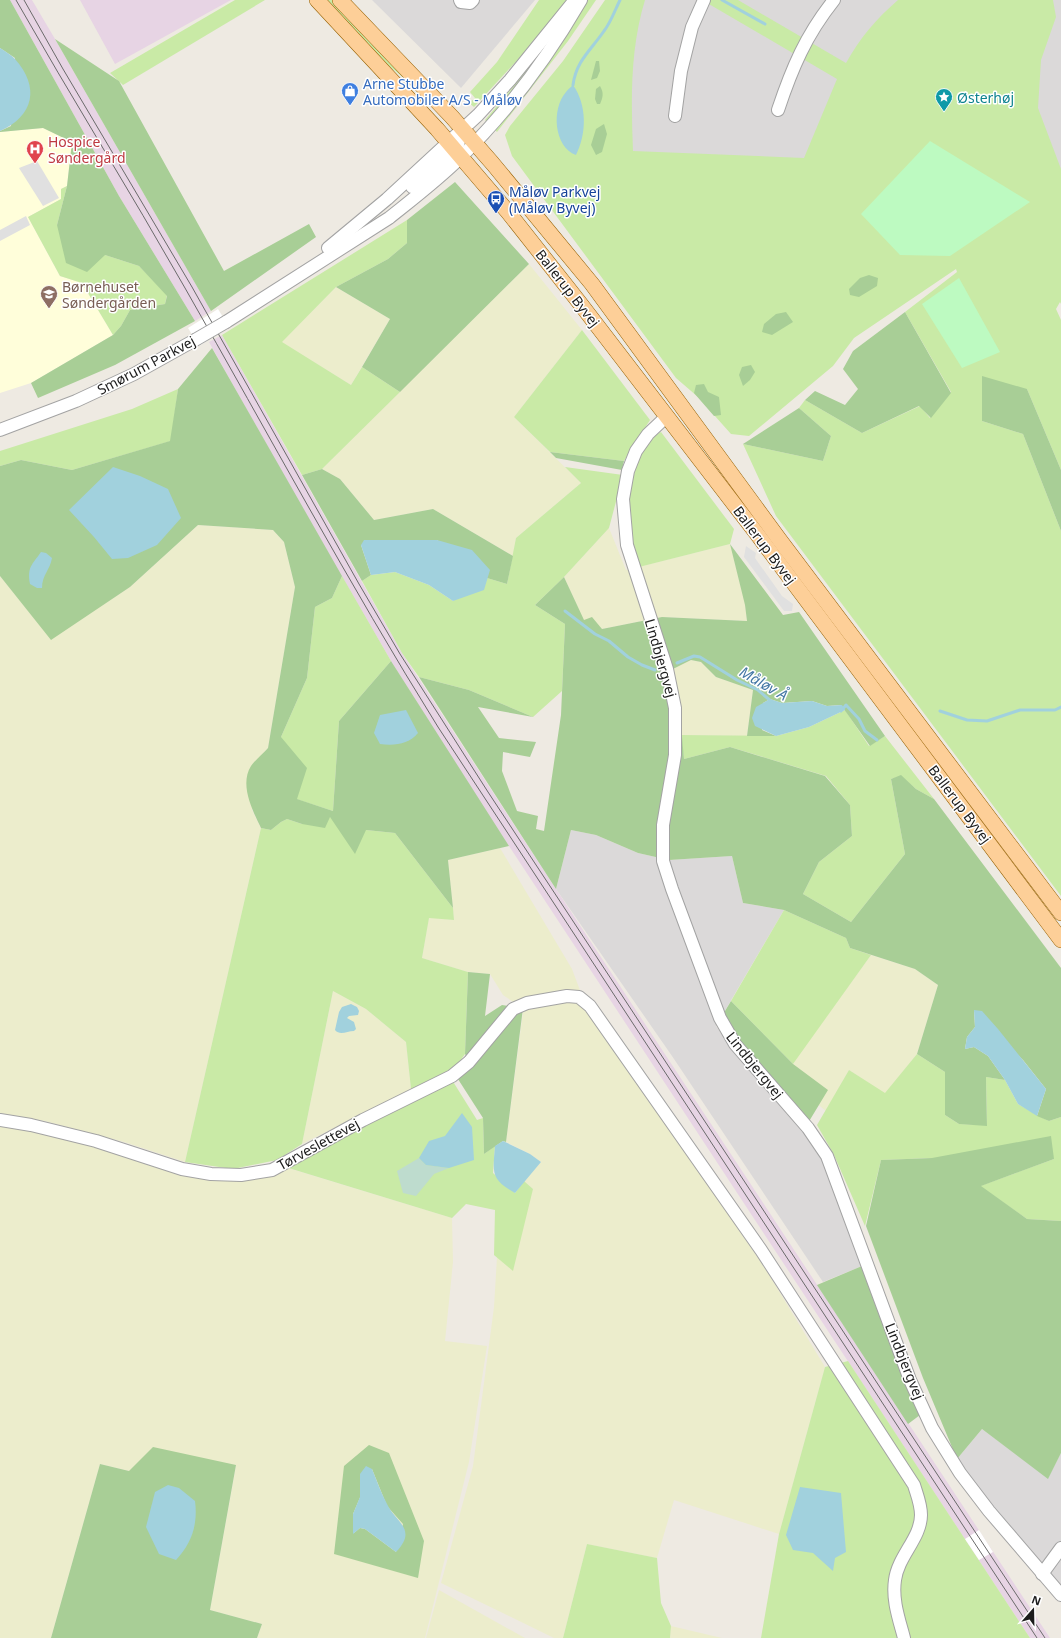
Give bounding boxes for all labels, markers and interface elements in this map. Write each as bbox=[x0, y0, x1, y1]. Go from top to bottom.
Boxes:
place label: Arne Stubbe Automobiler A/S - Måløv bbox=[363, 74, 523, 109]
shop icon: Arne Stubbe Automobiler A/S - Måløv bbox=[340, 81, 360, 106]
place icon: Østerhøj bbox=[934, 87, 954, 112]
place label: Østerhøj bbox=[957, 88, 1014, 107]
place label: Hospice Søndergård bbox=[48, 132, 126, 167]
hospital icon: Hospice Søndergård bbox=[25, 139, 45, 164]
place label: Måløv Parkvej (Måløv Byvej) bbox=[509, 182, 600, 217]
bus stop icon: Måløv Parkvej (Måløv Byvej) bbox=[486, 189, 506, 214]
street label: Ballerup Byvej bbox=[532, 245, 604, 331]
place label: Børnehuset Søndergården bbox=[62, 277, 156, 312]
school or university icon: Børnehuset Søndergården bbox=[39, 284, 59, 309]
street label: Smørum Parkvej bbox=[94, 331, 198, 399]
street label: Ballerup Byvej bbox=[729, 502, 801, 588]
street label: Lindbjergvej bbox=[641, 616, 681, 700]
water label: Måløv Å bbox=[736, 661, 792, 705]
street label: Ballerup Byvej bbox=[924, 761, 996, 847]
street label: Lindbjergvej bbox=[722, 1027, 788, 1103]
street label: Tørveslettevej bbox=[274, 1114, 362, 1174]
street label: Lindbjergvej bbox=[881, 1320, 929, 1402]
north arrow bbox=[1013, 1590, 1053, 1630]
text: N bbox=[1030, 1592, 1043, 1609]

